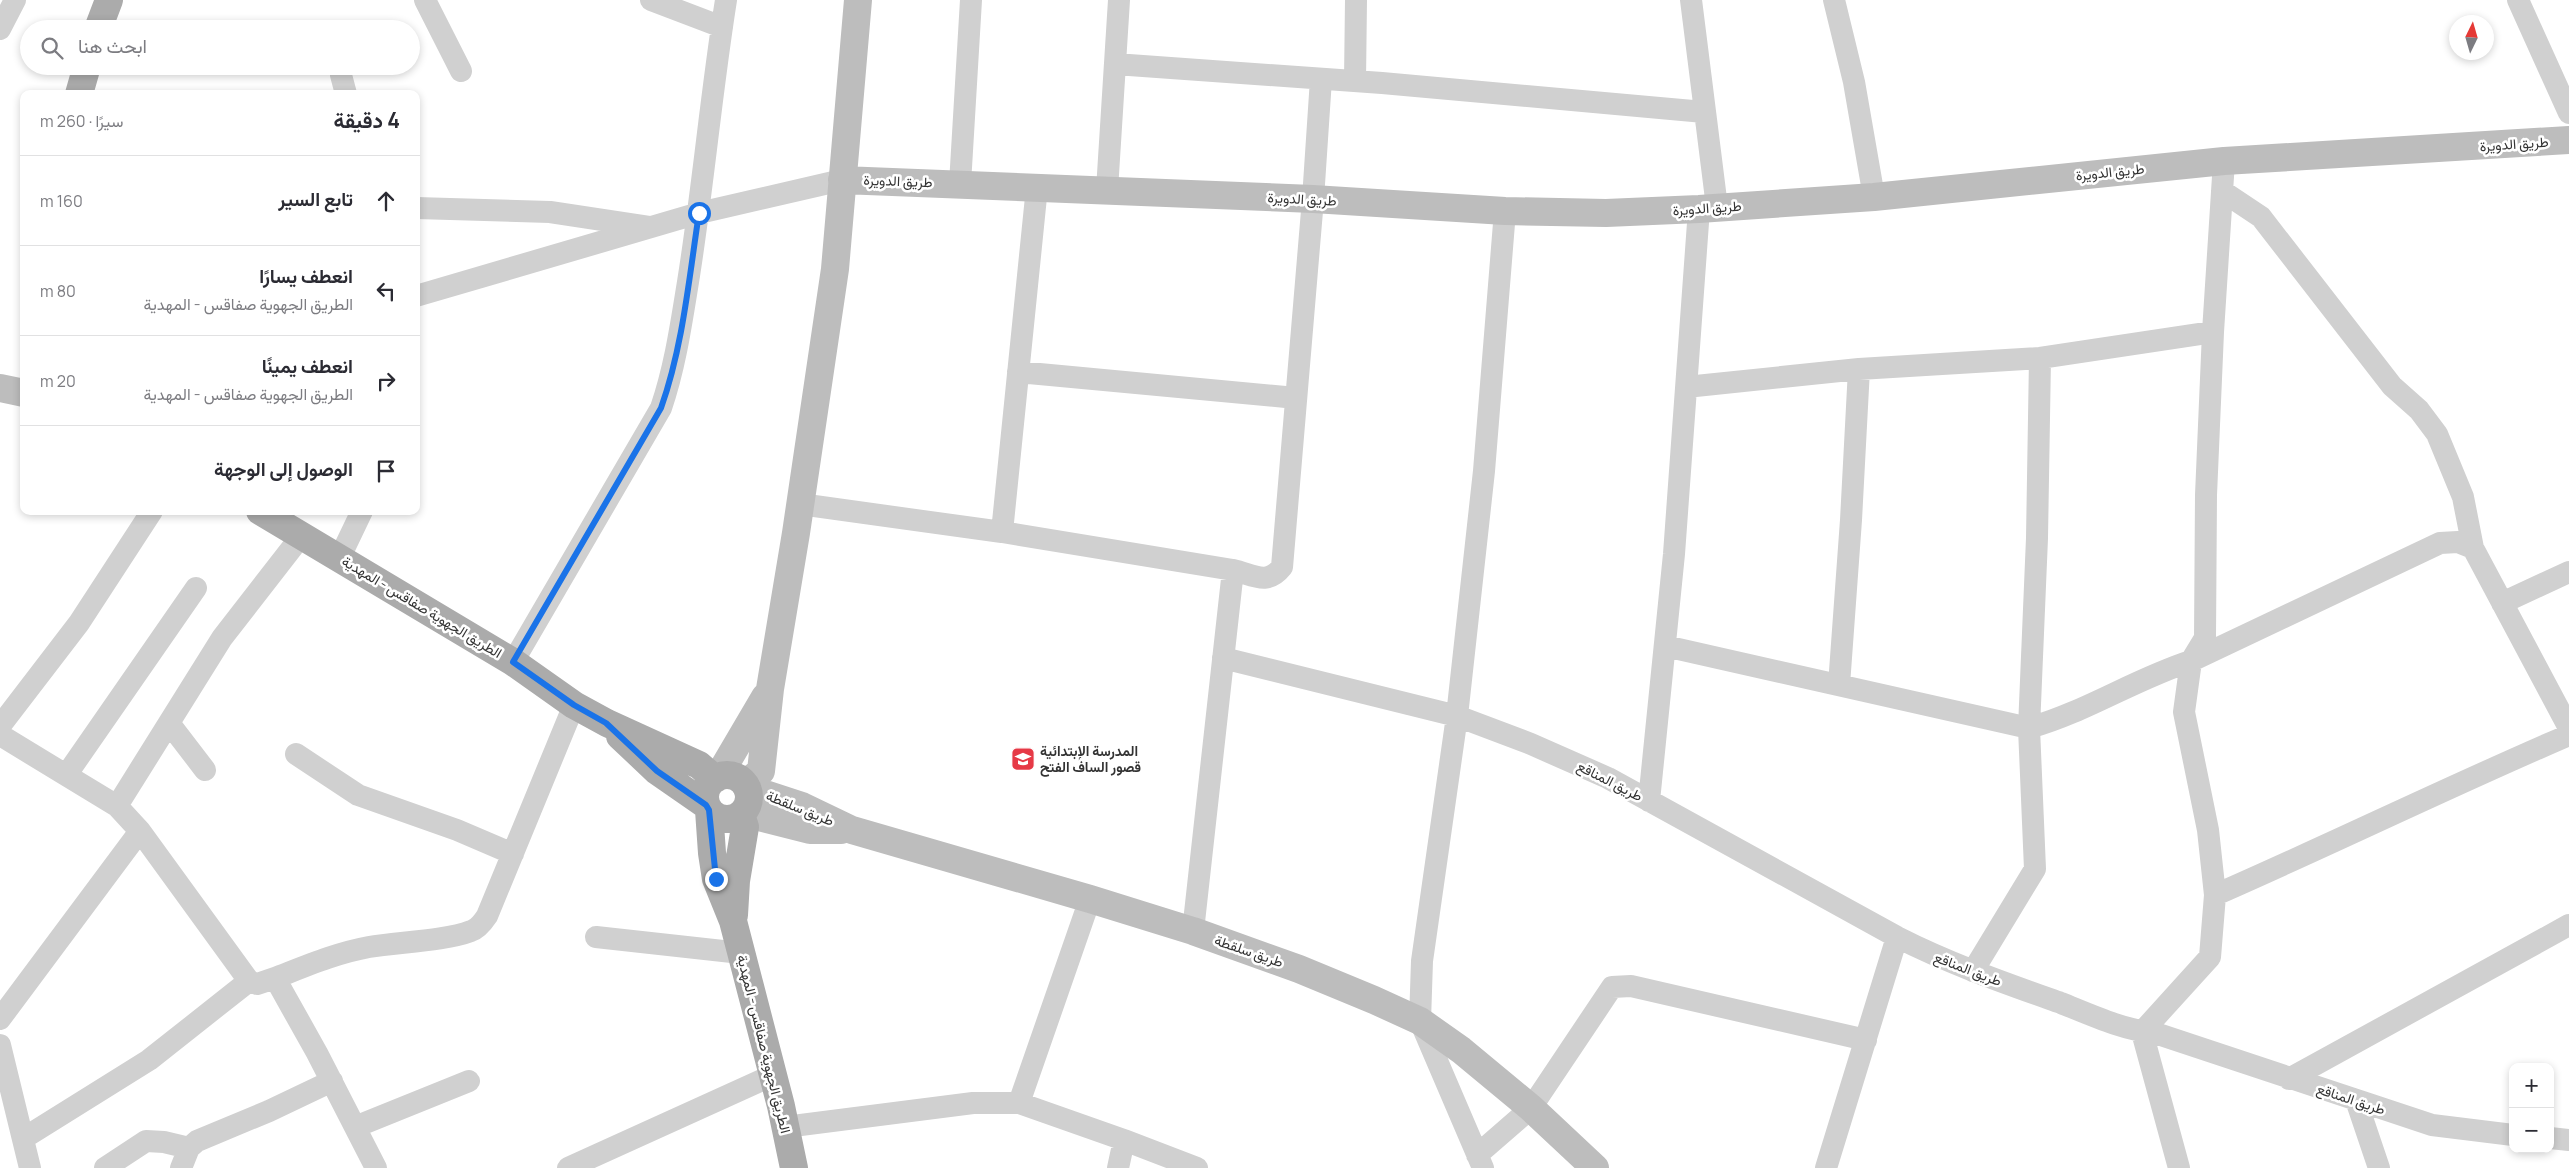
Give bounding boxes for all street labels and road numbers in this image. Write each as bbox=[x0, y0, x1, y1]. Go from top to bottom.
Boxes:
street label: طريق الدويرة bbox=[2479, 132, 2549, 155]
street label: طريق الدويرة bbox=[2075, 158, 2145, 185]
street label: طريق الدويرة bbox=[863, 170, 933, 191]
street label: طريق الدويرة bbox=[1267, 187, 1337, 210]
street label: طريق الدويرة bbox=[1672, 196, 1742, 219]
street label: الطريق الجهوية صفاقس - المهدية bbox=[339, 551, 506, 662]
street label: طريق المناقع bbox=[1573, 756, 1646, 807]
street label: طريق سلقطة bbox=[763, 785, 837, 830]
street label: طريق سلقطة bbox=[1212, 930, 1286, 971]
street label: طريق المناقع bbox=[1931, 947, 2005, 992]
street label: الطريق الجهوية صفاقس - المهدية bbox=[733, 953, 796, 1135]
street label: طريق المناقع bbox=[2314, 1079, 2388, 1120]

